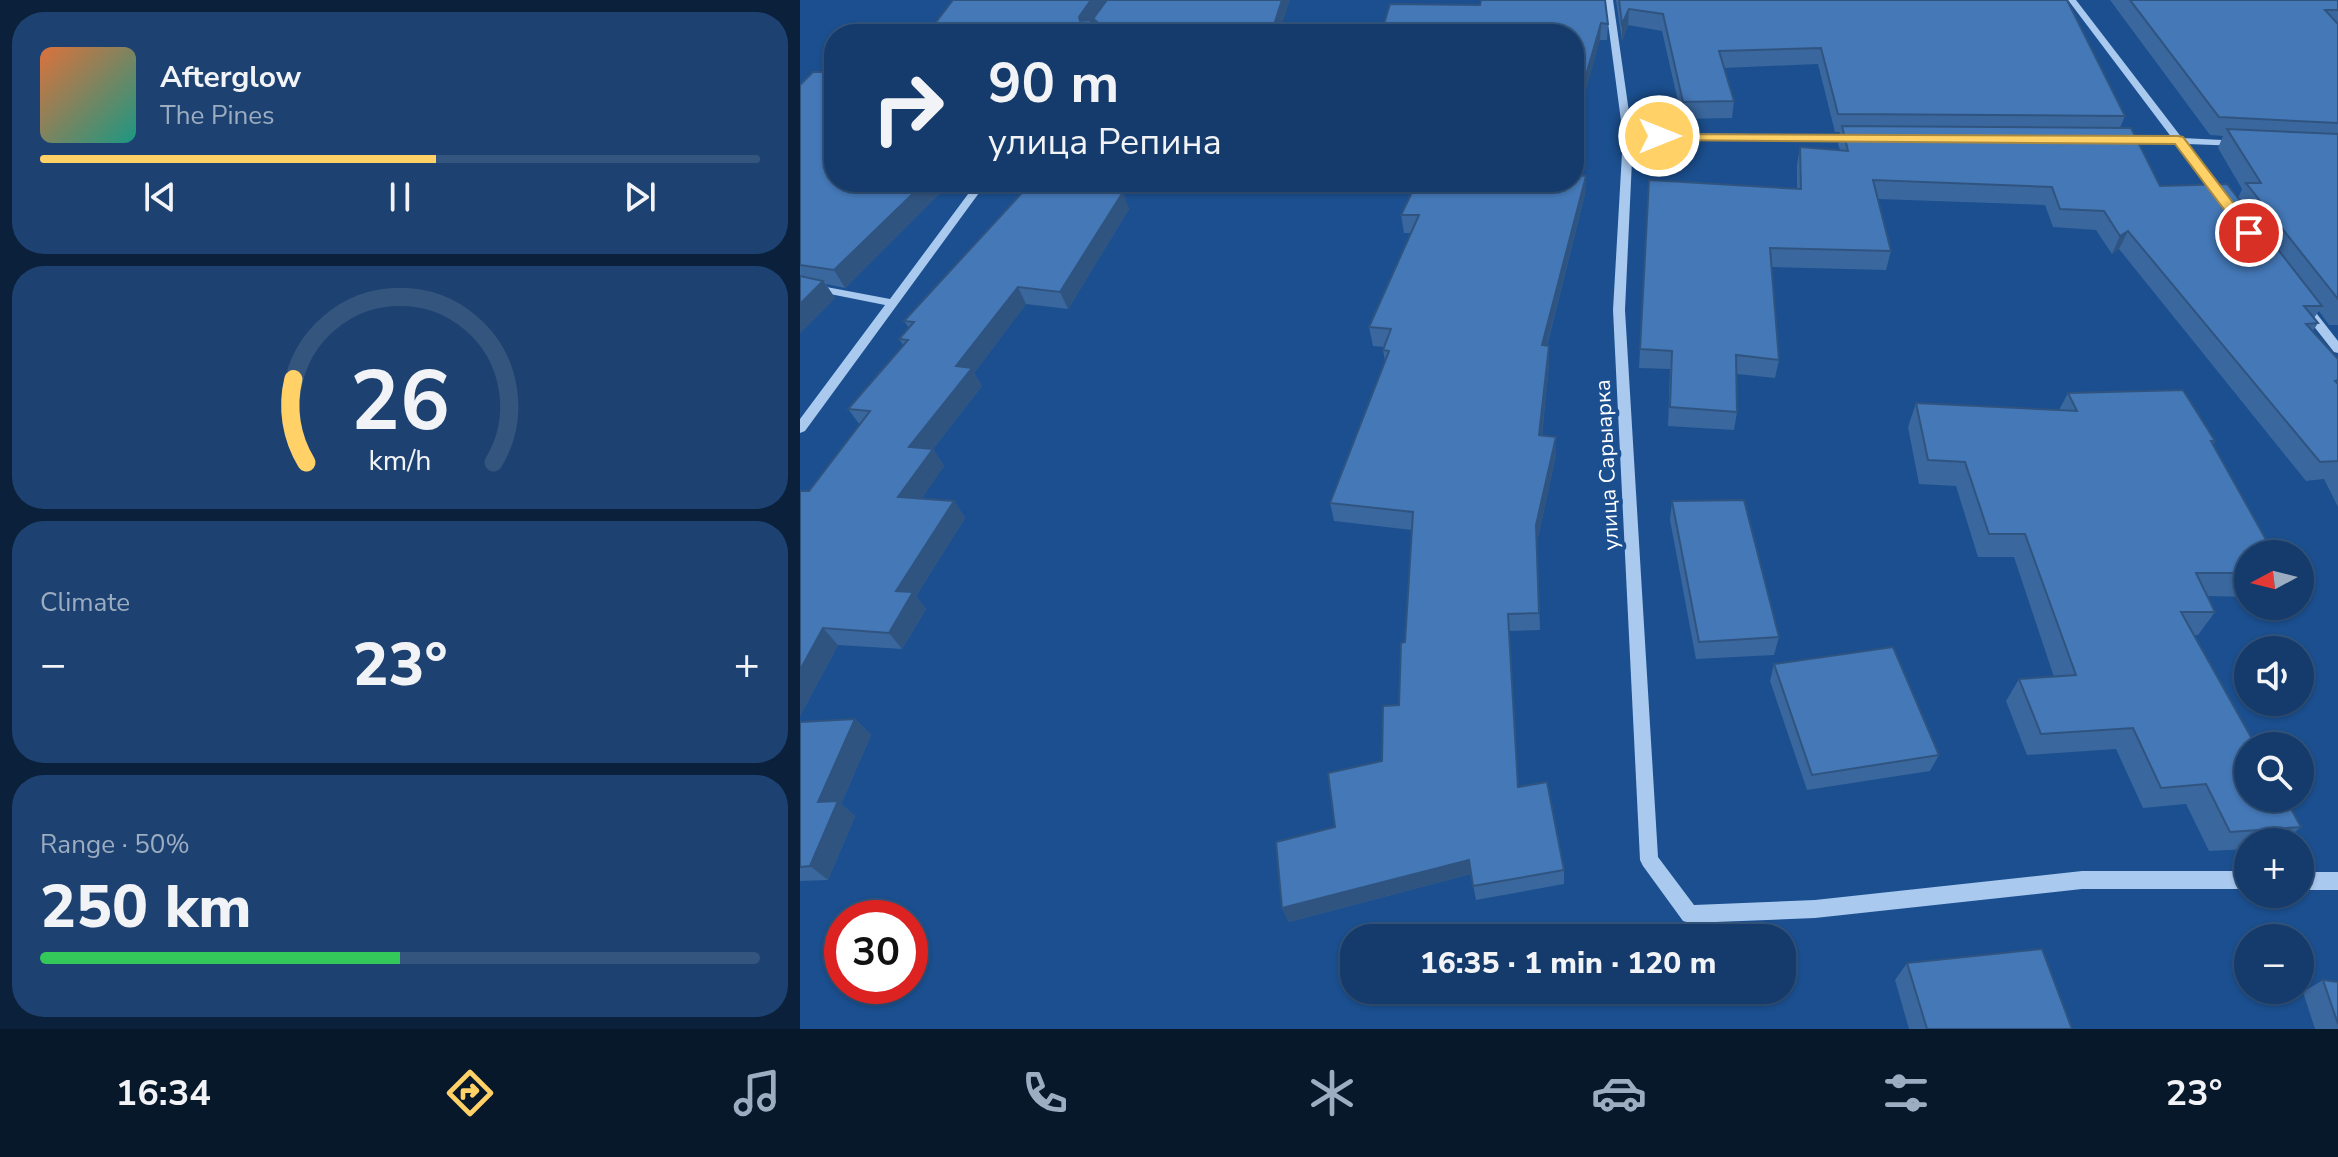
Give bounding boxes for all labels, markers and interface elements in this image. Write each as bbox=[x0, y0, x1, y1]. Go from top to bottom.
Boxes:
text: 90 m bbox=[988, 45, 1119, 122]
icon: right bbox=[856, 56, 960, 160]
text: Afterglow bbox=[160, 57, 301, 98]
position arrow bbox=[1617, 94, 1701, 178]
text: The Pines bbox=[160, 98, 275, 133]
text: улица Репина bbox=[988, 118, 1222, 167]
icon: previous bbox=[138, 175, 182, 219]
icon: pause bbox=[378, 175, 422, 219]
icon: next bbox=[618, 175, 662, 219]
pin bbox=[2215, 199, 2283, 267]
icon: arrive bbox=[2227, 211, 2271, 255]
text: 26 bbox=[350, 345, 450, 458]
street label: улица Сарыарка bbox=[1588, 379, 1626, 551]
text: km/h bbox=[369, 442, 431, 481]
north arrow bbox=[2234, 540, 2314, 620]
map controls bbox=[2234, 540, 2314, 1004]
text: Climate bbox=[40, 585, 130, 620]
text: 23° bbox=[352, 624, 448, 706]
text: − bbox=[40, 635, 66, 695]
text: + bbox=[734, 635, 760, 695]
button: sound bbox=[2234, 636, 2314, 716]
button: search bbox=[2234, 732, 2314, 812]
text: Range · 50% bbox=[40, 827, 190, 862]
button: + bbox=[2234, 828, 2314, 908]
text: 250 km bbox=[40, 866, 252, 948]
speed limit sign: 30 bbox=[824, 900, 928, 1004]
button: − bbox=[2234, 924, 2314, 1004]
text: 16:35 · 1 min · 120 m bbox=[1420, 943, 1716, 984]
icon: directions bbox=[442, 1065, 498, 1121]
icon: music bbox=[729, 1065, 785, 1121]
icon: phone bbox=[1017, 1065, 1073, 1121]
icon: climate bbox=[1304, 1065, 1360, 1121]
icon: car bbox=[1591, 1065, 1647, 1121]
icon: filters bbox=[1878, 1065, 1934, 1121]
text: 16:34 bbox=[116, 1069, 211, 1118]
text: 23° bbox=[2165, 1069, 2222, 1118]

